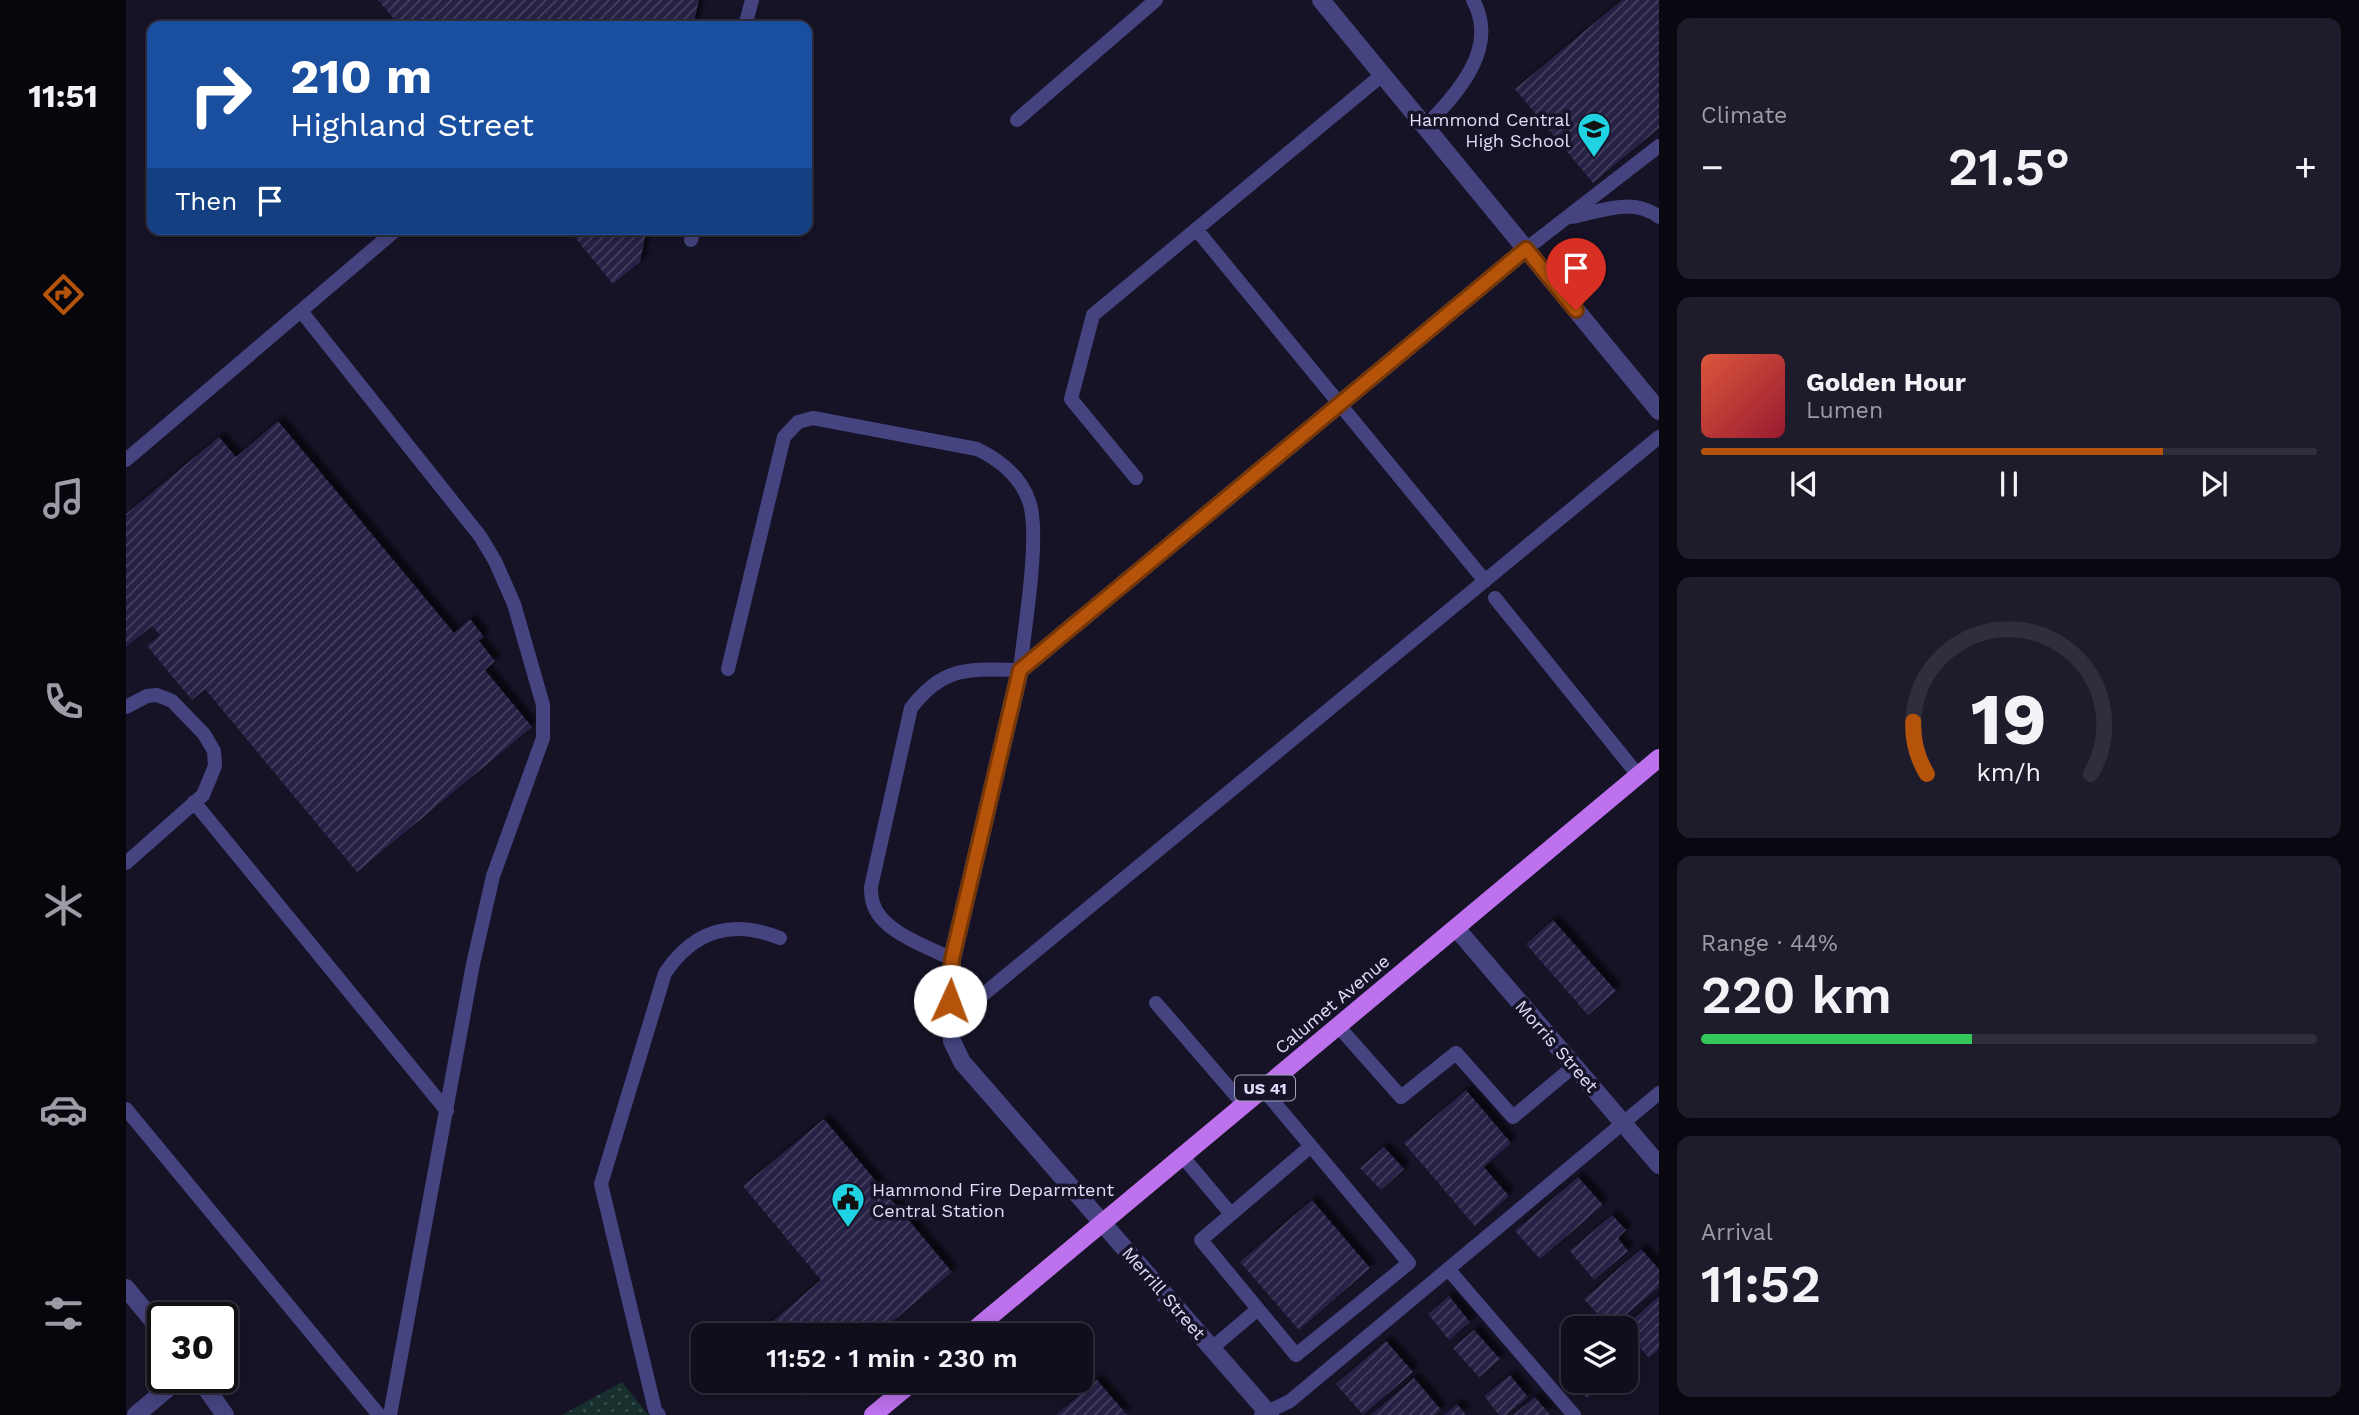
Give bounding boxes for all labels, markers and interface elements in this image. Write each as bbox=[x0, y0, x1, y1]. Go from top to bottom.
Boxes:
text: 210 m bbox=[290, 47, 432, 105]
icon: right bbox=[175, 49, 266, 140]
text: 11:51 bbox=[28, 77, 98, 115]
text: Climate bbox=[1701, 102, 1787, 129]
text: Highland Street bbox=[290, 106, 534, 144]
place label: Hammond Central High School bbox=[1409, 109, 1570, 151]
school or university icon: Hammond Central High School bbox=[1575, 110, 1613, 159]
text: 21.5° bbox=[1948, 137, 2070, 198]
text: − bbox=[1701, 145, 1724, 189]
text: + bbox=[2294, 145, 2317, 189]
icon: arrive bbox=[251, 182, 289, 220]
text: Then bbox=[175, 186, 237, 216]
pin bbox=[1546, 238, 1606, 310]
icon: arrive bbox=[1557, 249, 1595, 287]
icon: directions bbox=[39, 270, 88, 319]
text: Golden Hour bbox=[1806, 367, 1966, 397]
text: Lumen bbox=[1806, 397, 1883, 424]
icon: previous bbox=[1785, 465, 1823, 503]
icon: pause bbox=[1990, 465, 2028, 503]
icon: next bbox=[2195, 465, 2233, 503]
icon: music bbox=[39, 474, 88, 523]
text: 19 bbox=[1971, 676, 2047, 762]
icon: phone bbox=[39, 677, 88, 726]
text: km/h bbox=[1977, 757, 2041, 786]
icon: climate bbox=[39, 881, 88, 930]
text: Range · 44% bbox=[1701, 930, 1838, 957]
street label: Calumet Avenue bbox=[1270, 950, 1394, 1058]
position arrow bbox=[913, 964, 987, 1038]
text: 220 km bbox=[1701, 965, 1892, 1026]
street label: Morris Street bbox=[1511, 996, 1603, 1097]
road number: US 41 bbox=[1235, 1076, 1295, 1100]
icon: car bbox=[39, 1085, 88, 1134]
place label: Hammond Fire Deparmtent Central Station bbox=[872, 1179, 1114, 1221]
public building icon: Hammond Fire Deparmtent Central Station bbox=[829, 1180, 867, 1229]
text: Arrival bbox=[1701, 1219, 1773, 1246]
street label: Merrill Street bbox=[1118, 1242, 1210, 1344]
text: 11:52 bbox=[1701, 1254, 1821, 1315]
icon: filters bbox=[39, 1289, 88, 1338]
speed limit sign: 30 bbox=[147, 1302, 238, 1393]
map controls bbox=[1561, 1316, 1638, 1393]
button: layers bbox=[1561, 1316, 1638, 1393]
text: 11:52 · 1 min · 230 m bbox=[766, 1343, 1018, 1373]

